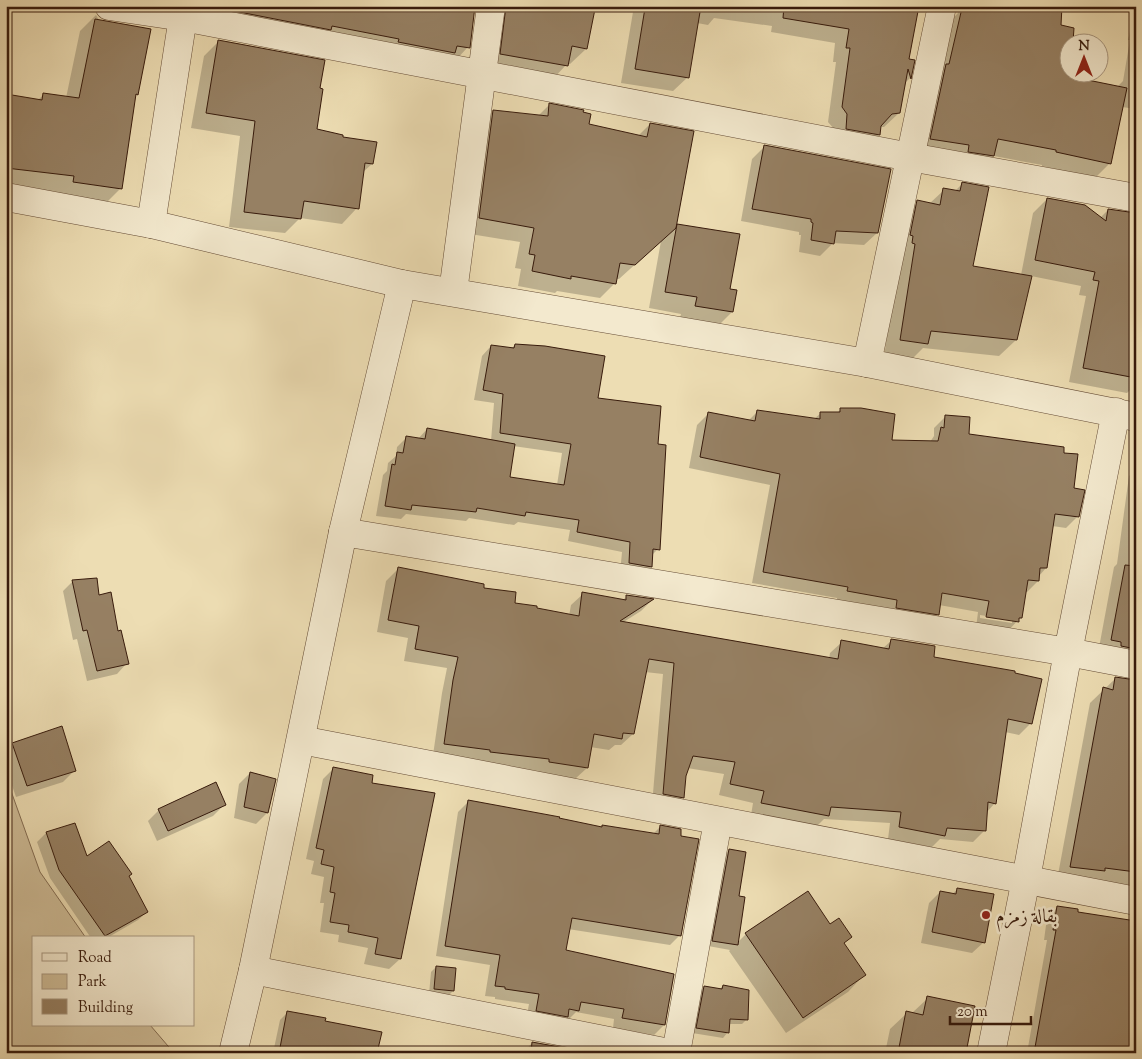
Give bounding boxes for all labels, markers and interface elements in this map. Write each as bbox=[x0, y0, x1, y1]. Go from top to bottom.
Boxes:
north arrow bbox=[1060, 32, 1110, 82]
text: N bbox=[1078, 37, 1090, 57]
place label: بقالة زمزم bbox=[996, 904, 1057, 932]
marker: بقالة زمزم bbox=[980, 909, 992, 921]
legend bbox=[32, 936, 195, 1026]
text: Road bbox=[78, 948, 112, 969]
text: Park bbox=[78, 972, 107, 993]
scale bar bbox=[950, 994, 1031, 1026]
text: Building bbox=[78, 998, 133, 1019]
text: 20 m bbox=[957, 1002, 988, 1023]

